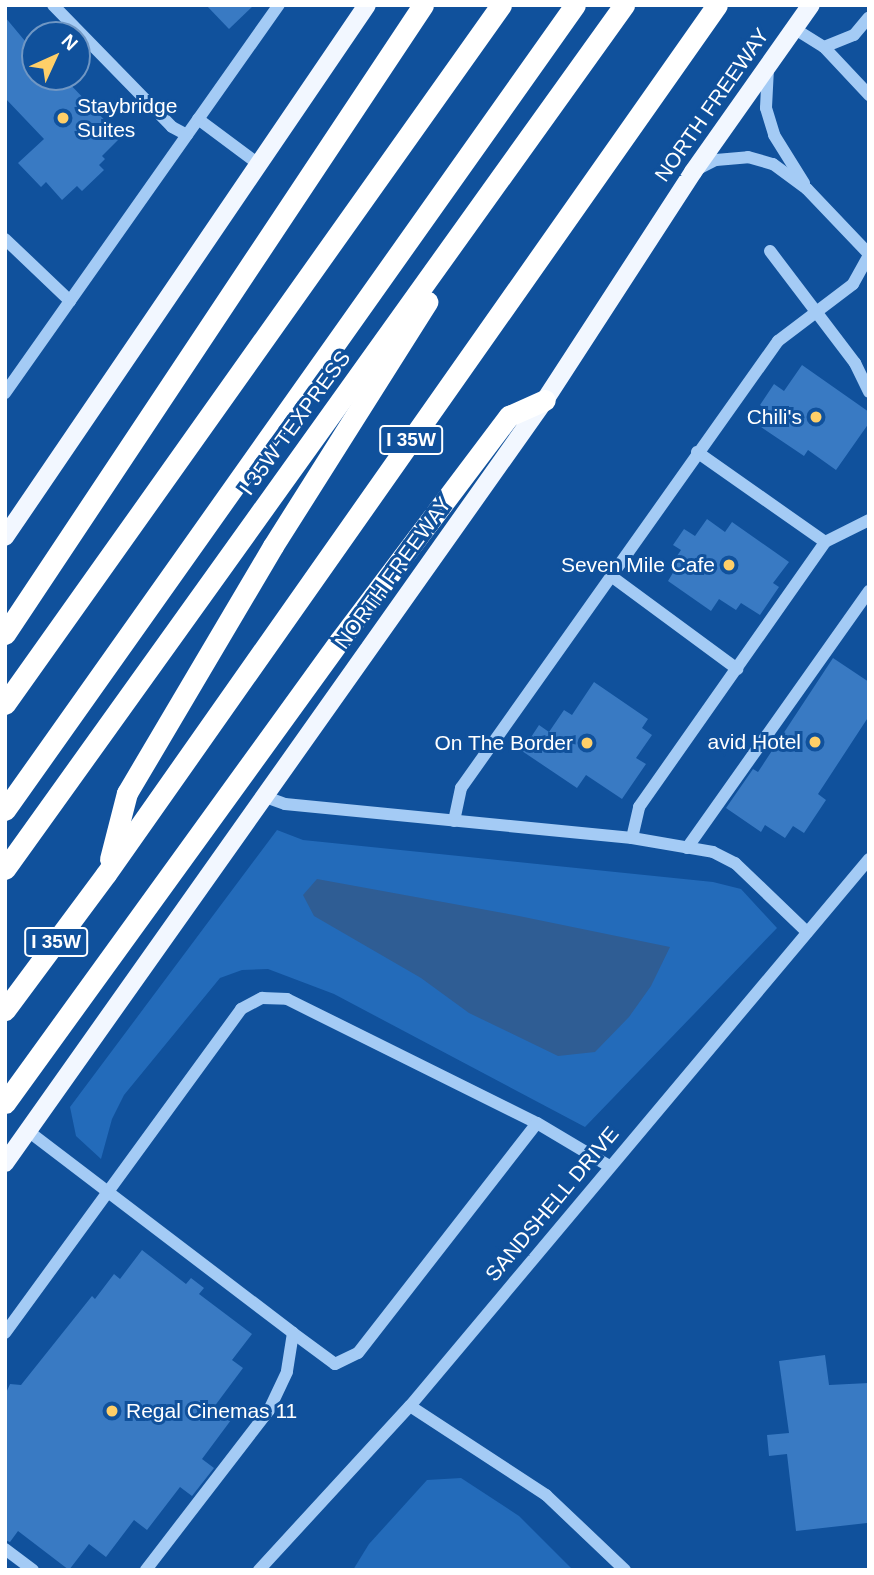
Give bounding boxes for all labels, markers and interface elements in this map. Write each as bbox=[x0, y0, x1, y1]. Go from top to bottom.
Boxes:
north arrow bbox=[21, 21, 91, 91]
street label: NORTH FREEWAY bbox=[650, 23, 774, 187]
text: N bbox=[58, 30, 82, 54]
place label: Staybridge Suites bbox=[77, 93, 177, 143]
marker: Staybridge Suites bbox=[55, 110, 71, 126]
street label: I 35W TEXPRESS bbox=[234, 346, 356, 500]
place label: Chili's bbox=[747, 404, 802, 430]
marker: Chili's bbox=[808, 409, 824, 425]
road number: I 35W bbox=[378, 424, 444, 456]
street label: NORTH FREEWAY bbox=[329, 492, 457, 654]
place label: Seven Mile Cafe bbox=[561, 552, 715, 578]
marker: Seven Mile Cafe bbox=[721, 557, 737, 573]
place label: avid Hotel bbox=[708, 729, 801, 755]
place label: On The Border bbox=[434, 730, 573, 756]
marker: avid Hotel bbox=[807, 734, 823, 750]
marker: On The Border bbox=[579, 735, 595, 751]
road number: I 35W bbox=[23, 926, 89, 958]
street label: SANDSHELL DRIVE bbox=[480, 1121, 624, 1287]
place label: Regal Cinemas 11 bbox=[126, 1398, 297, 1424]
marker: Regal Cinemas 11 bbox=[104, 1403, 120, 1419]

